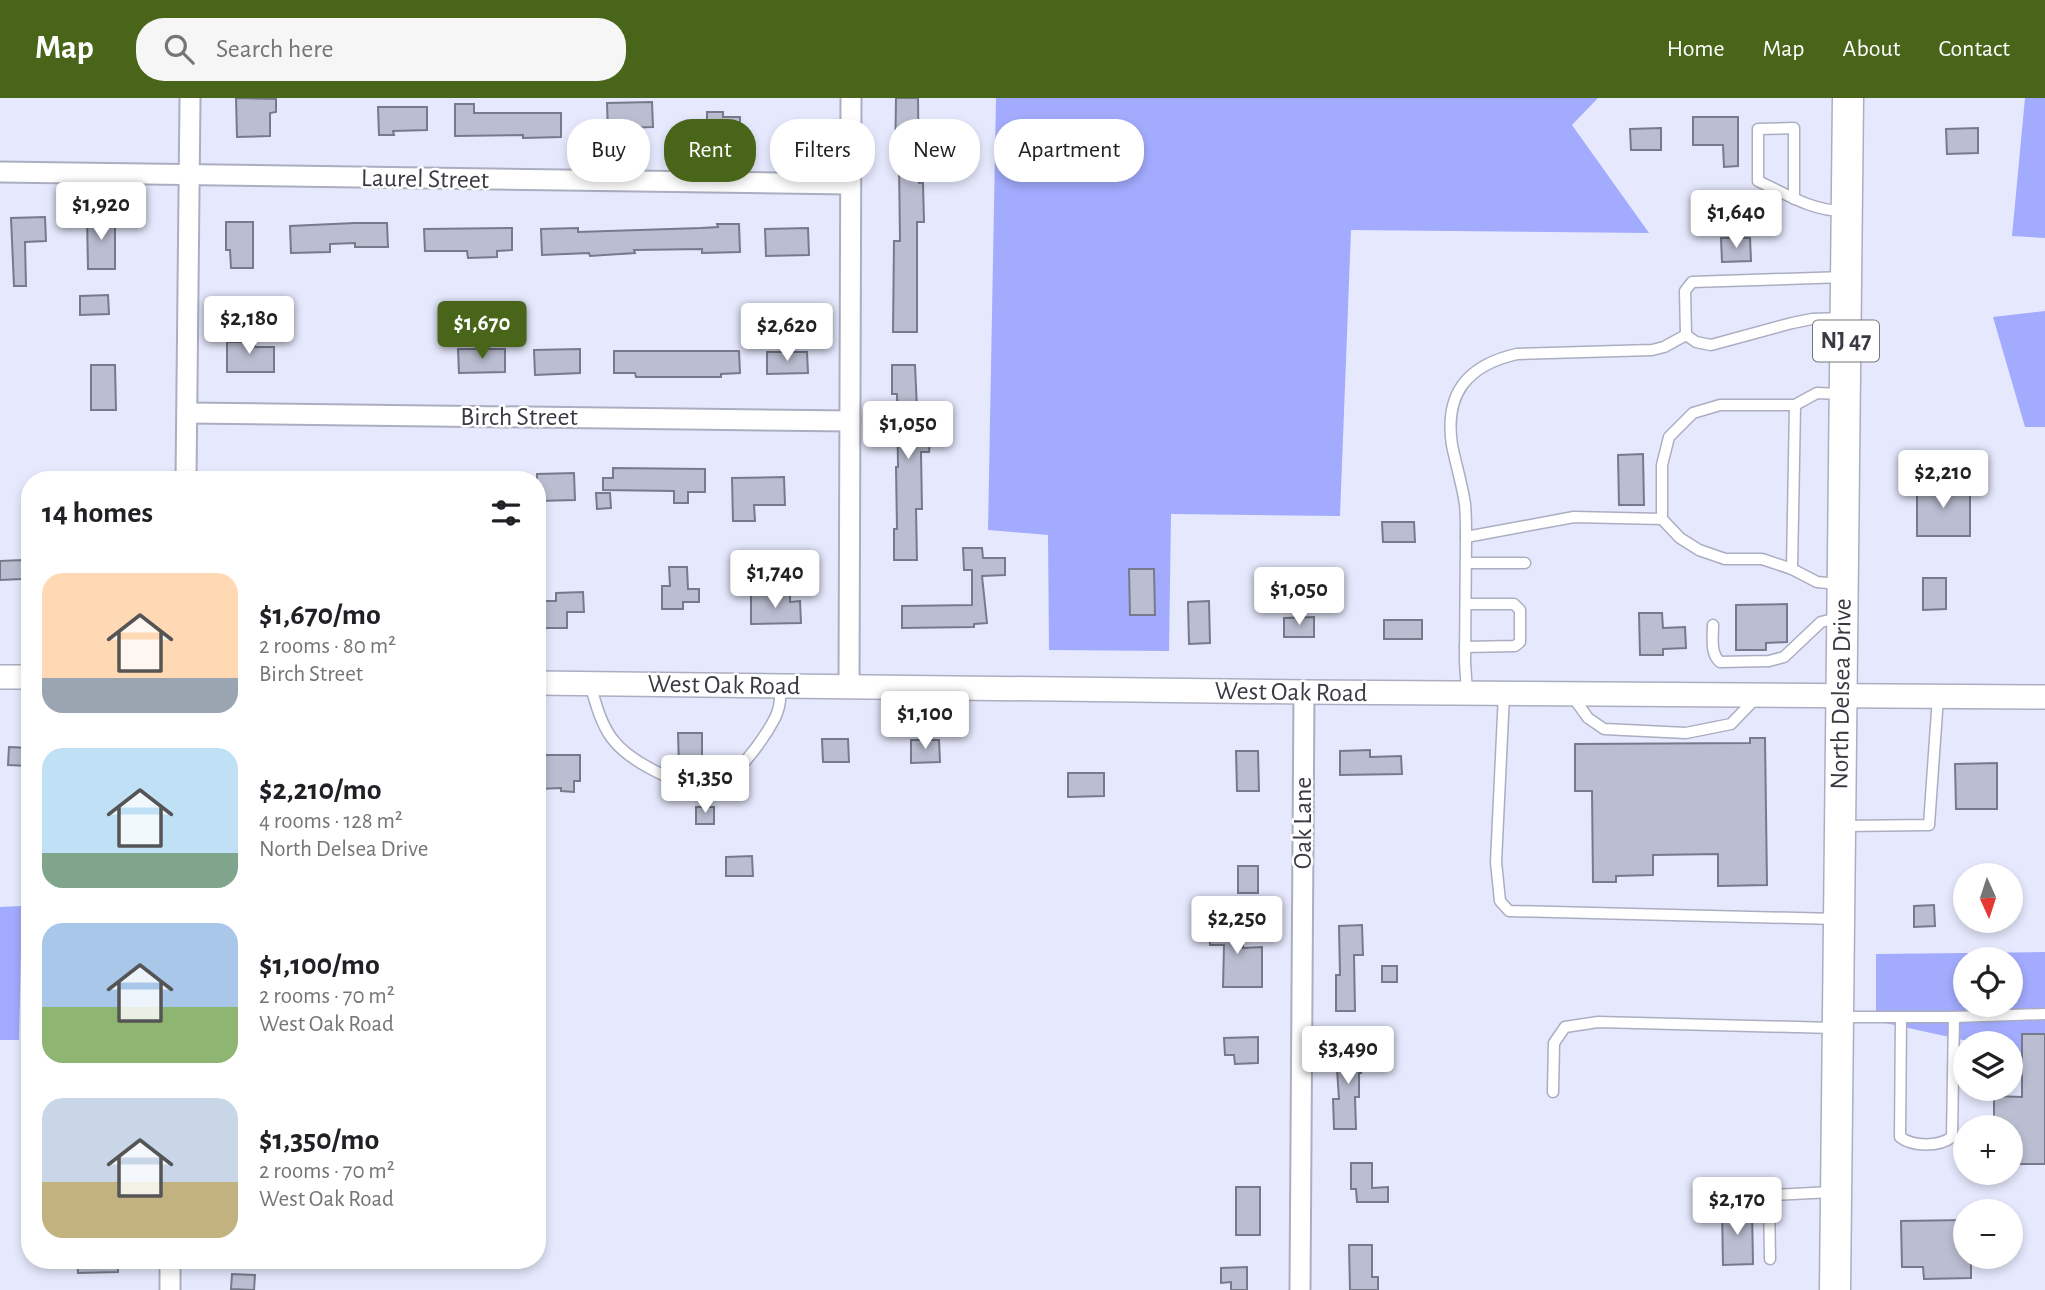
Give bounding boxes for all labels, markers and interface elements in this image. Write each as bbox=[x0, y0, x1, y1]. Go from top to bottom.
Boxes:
search box bbox=[136, 18, 626, 81]
icon: search bbox=[160, 30, 198, 68]
text: Map bbox=[35, 32, 94, 65]
text: Search here bbox=[216, 36, 334, 62]
text: Home bbox=[1667, 37, 1725, 61]
text: Map bbox=[1763, 37, 1805, 61]
text: About bbox=[1843, 37, 1900, 61]
text: Contact bbox=[1938, 37, 2010, 61]
chip: Buy bbox=[567, 119, 650, 182]
chip: Rent bbox=[664, 119, 756, 182]
chip: Filters bbox=[770, 119, 875, 182]
chip: New bbox=[889, 119, 980, 182]
chip: Apartment bbox=[994, 119, 1144, 182]
street label: Laurel Street bbox=[361, 165, 489, 193]
pin: $1,920 bbox=[44, 183, 158, 242]
pin: $1,640 bbox=[1679, 190, 1793, 250]
text: $1,920 bbox=[72, 193, 130, 216]
text: $1,640 bbox=[1707, 201, 1765, 224]
pin: $2,180 bbox=[192, 296, 306, 356]
pin: $1,670 bbox=[425, 302, 539, 361]
pin: $2,620 bbox=[730, 303, 844, 363]
text: $2,180 bbox=[220, 307, 278, 330]
text: $1,670 bbox=[454, 312, 510, 335]
text: $2,620 bbox=[757, 314, 817, 337]
road number: NJ 47 bbox=[1813, 321, 1879, 362]
pin: $1,050 bbox=[851, 402, 965, 461]
street label: Birch Street bbox=[460, 404, 578, 430]
text: $1,050 bbox=[879, 412, 937, 435]
pin: $2,210 bbox=[1886, 450, 2000, 510]
text: $2,210 bbox=[1914, 461, 1972, 484]
icon: filters bbox=[487, 494, 525, 532]
text: 14 homes bbox=[42, 498, 153, 528]
pin: $1,740 bbox=[718, 550, 832, 610]
text: $1,740 bbox=[746, 561, 804, 584]
pin: $1,050 bbox=[1242, 568, 1356, 627]
text: $1,050 bbox=[1270, 578, 1328, 601]
street label: North Delsea Drive bbox=[1826, 598, 1856, 790]
text: $1,670/mo bbox=[259, 600, 381, 630]
icon: home bbox=[98, 601, 182, 685]
text: 2 rooms · 80 m² bbox=[259, 635, 396, 658]
text: Birch Street bbox=[259, 663, 363, 686]
street label: West Oak Road bbox=[647, 671, 801, 699]
street label: West Oak Road bbox=[1214, 678, 1368, 706]
pin: $1,100 bbox=[868, 692, 982, 751]
text: $1,100 bbox=[897, 702, 953, 725]
pin: $1,350 bbox=[648, 756, 762, 815]
text: $1,350 bbox=[677, 766, 733, 789]
text: $2,210/mo bbox=[259, 775, 382, 805]
icon: home bbox=[98, 776, 182, 860]
street label: Oak Lane bbox=[1290, 777, 1316, 869]
text: 4 rooms · 128 m² bbox=[259, 810, 403, 833]
text: North Delsea Drive bbox=[259, 838, 428, 861]
north arrow bbox=[1953, 863, 2023, 933]
map controls bbox=[1953, 863, 2023, 1269]
pin: $2,250 bbox=[1180, 896, 1294, 956]
text: $2,250 bbox=[1207, 907, 1267, 930]
button: locate bbox=[1953, 947, 2023, 1017]
text: $1,100/mo bbox=[259, 950, 380, 980]
icon: home bbox=[98, 951, 182, 1035]
text: 2 rooms · 70 m² bbox=[259, 985, 395, 1008]
text: West Oak Road bbox=[259, 1013, 394, 1036]
pin: $3,490 bbox=[1291, 1026, 1405, 1086]
button: layers bbox=[1953, 1031, 2023, 1101]
text: $3,490 bbox=[1318, 1037, 1378, 1060]
button: + bbox=[1953, 1115, 2023, 1185]
text: $1,350/mo bbox=[259, 1125, 379, 1155]
icon: home bbox=[98, 1126, 182, 1210]
text: 2 rooms · 70 m² bbox=[259, 1160, 395, 1183]
pin: $2,170 bbox=[1680, 1178, 1794, 1237]
text: West Oak Road bbox=[259, 1188, 394, 1211]
text: $2,170 bbox=[1709, 1188, 1765, 1211]
button: − bbox=[1953, 1199, 2023, 1269]

